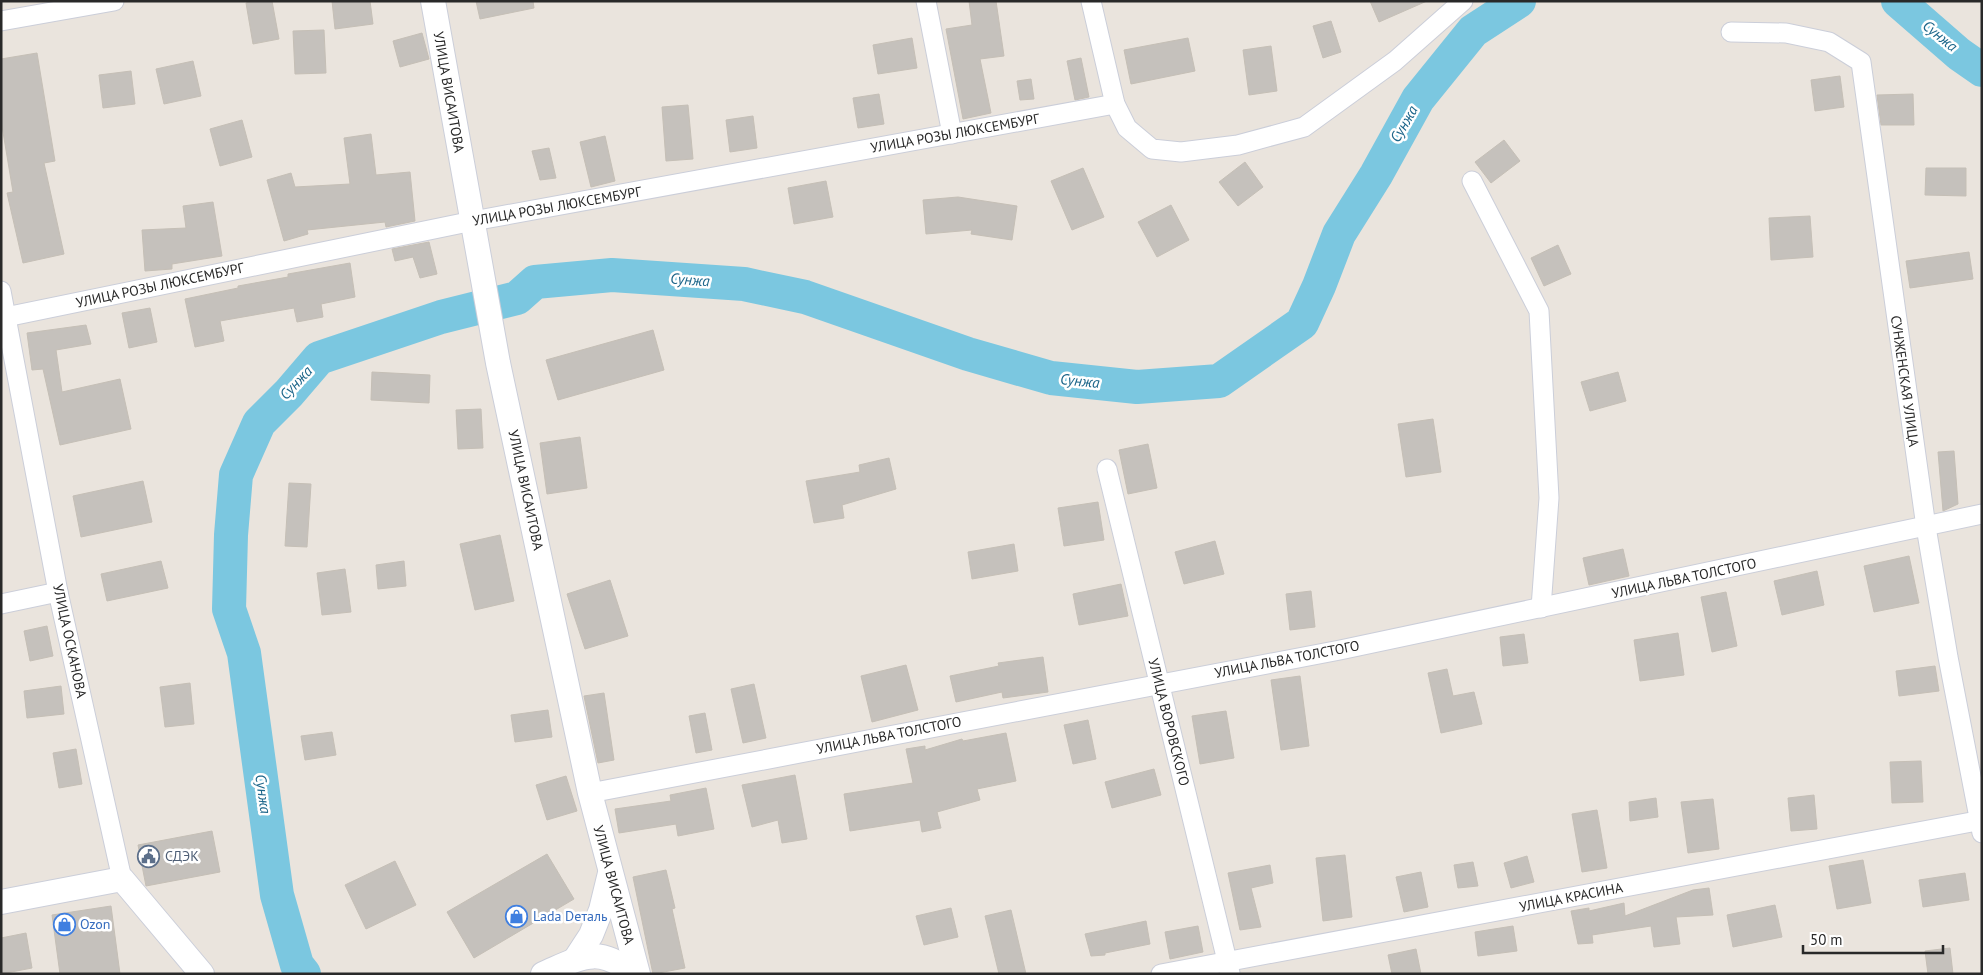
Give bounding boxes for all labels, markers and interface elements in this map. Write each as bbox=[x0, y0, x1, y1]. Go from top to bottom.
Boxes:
water label: Сунжа bbox=[1919, 16, 1962, 56]
street label: УЛИЦА ВИСАИТОВА bbox=[429, 30, 469, 155]
water label: Сунжа bbox=[1385, 101, 1422, 146]
street label: УЛИЦА РОЗЫ ЛЮКСЕМБУРГ bbox=[869, 109, 1042, 157]
street label: УЛИЦА РОЗЫ ЛЮКСЕМБУРГ bbox=[471, 182, 644, 230]
street label: УЛИЦА РОЗЫ ЛЮКСЕМБУРГ bbox=[74, 258, 246, 312]
water label: Сунжа bbox=[670, 269, 711, 290]
street label: СУНЖЕНСКАЯ УЛИЦА bbox=[1887, 314, 1923, 449]
water label: Сунжа bbox=[275, 361, 317, 404]
water label: Сунжа bbox=[1059, 369, 1101, 392]
street label: УЛИЦА ВИСАИТОВА bbox=[504, 428, 548, 553]
street label: УЛИЦА ЛЬВА ТОЛСТОГО bbox=[1610, 554, 1758, 602]
street label: УЛИЦА ОСКАНОВА bbox=[49, 582, 91, 700]
street label: УЛИЦА ЛЬВА ТОЛСТОГО bbox=[1213, 636, 1361, 682]
street label: УЛИЦА ВОРОВСКОГО bbox=[1144, 656, 1194, 788]
street label: УЛИЦА ЛЬВА ТОЛСТОГО bbox=[815, 712, 963, 758]
water label: Сунжа bbox=[251, 773, 276, 816]
street label: УЛИЦА ВИСАИТОВА bbox=[589, 823, 639, 947]
public building icon: СДЭК bbox=[137, 844, 161, 868]
place label: СДЭК bbox=[165, 847, 199, 865]
street label: УЛИЦА КРАСИНА bbox=[1518, 878, 1625, 916]
shop icon: Lada Dеталь bbox=[505, 904, 529, 928]
place label: Lada Dеталь bbox=[533, 907, 608, 925]
shop icon: Ozon bbox=[52, 912, 76, 936]
place label: Ozon bbox=[80, 915, 110, 933]
scale bar bbox=[1803, 922, 1943, 954]
text: 50 m bbox=[1810, 930, 1843, 949]

